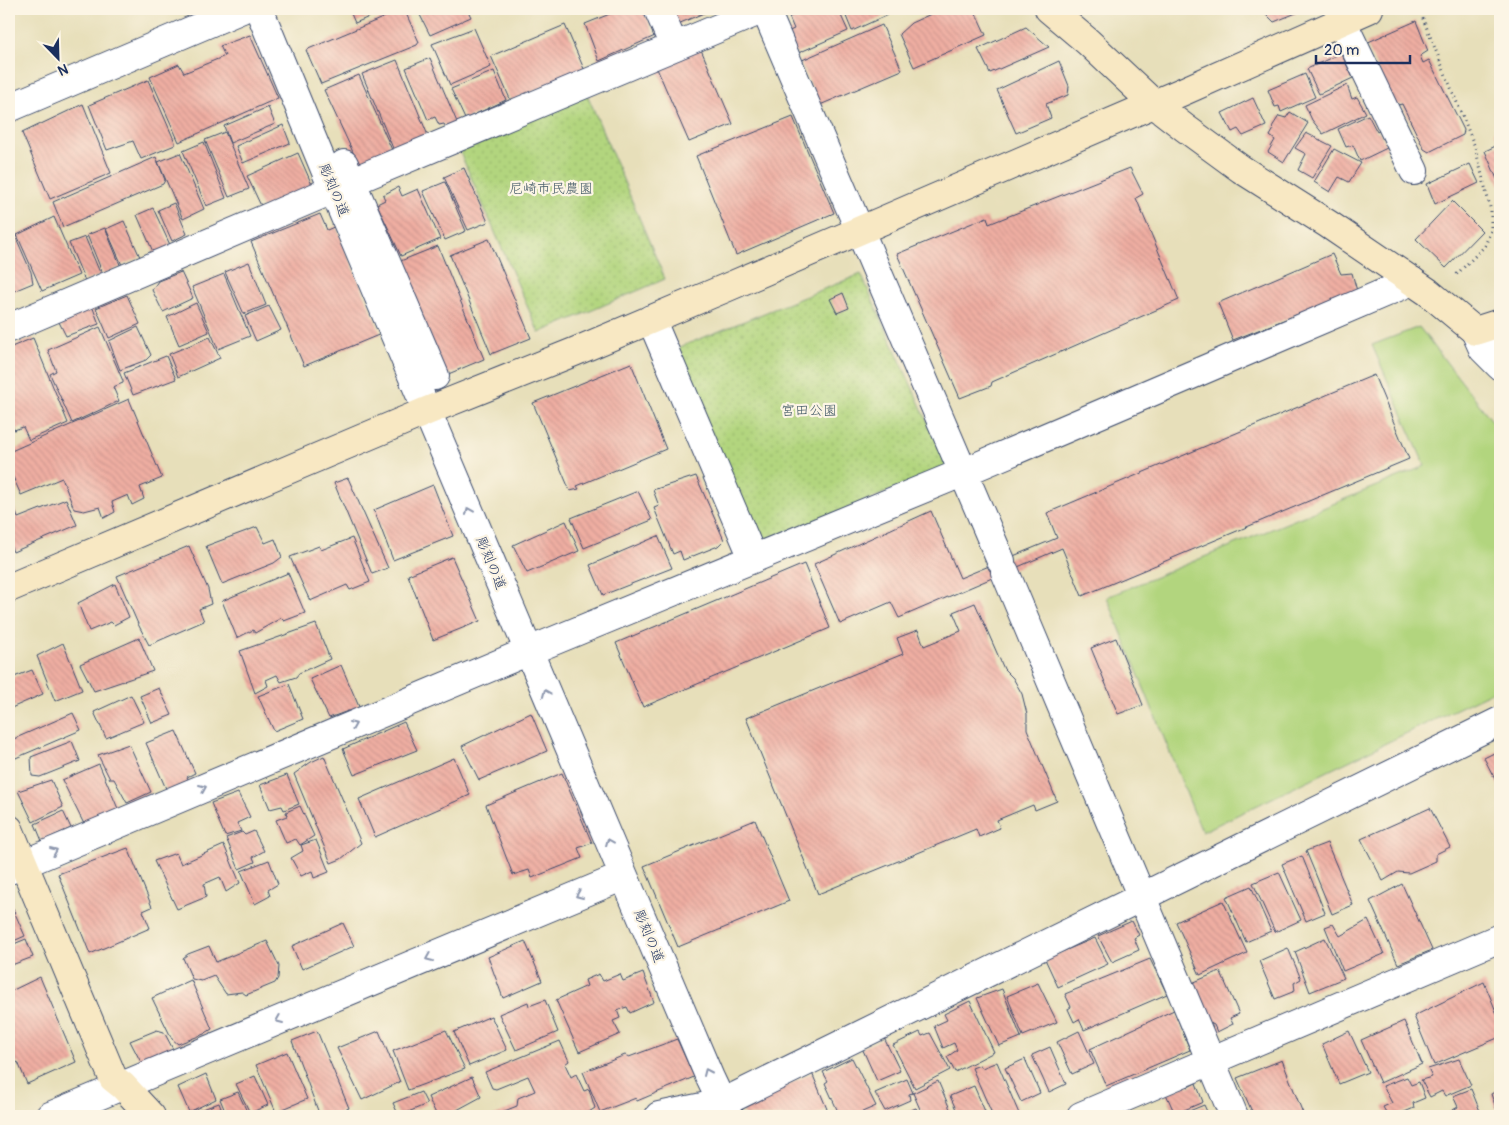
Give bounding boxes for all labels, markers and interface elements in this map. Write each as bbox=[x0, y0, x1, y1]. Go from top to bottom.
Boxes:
north arrow bbox=[32, 32, 82, 82]
scale bar bbox=[1316, 32, 1410, 64]
text: 20 m bbox=[1324, 41, 1359, 60]
text: N bbox=[55, 60, 71, 79]
street label: 彫刻の道 bbox=[315, 161, 353, 219]
park label: 尼崎市民農園 bbox=[509, 180, 593, 197]
park label: 宮田公園 bbox=[781, 402, 837, 419]
one-way arrow bbox=[465, 507, 476, 516]
street label: 彫刻の道 bbox=[472, 534, 510, 592]
one-way arrow bbox=[542, 689, 552, 697]
one-way arrow bbox=[348, 721, 357, 731]
one-way arrow bbox=[199, 784, 207, 794]
one-way arrow bbox=[605, 838, 616, 847]
one-way arrow bbox=[49, 846, 58, 857]
one-way arrow bbox=[575, 888, 584, 899]
street label: 彫刻の道 bbox=[630, 907, 668, 965]
one-way arrow bbox=[425, 951, 434, 962]
one-way arrow bbox=[275, 1014, 284, 1025]
one-way arrow bbox=[703, 1068, 714, 1077]

